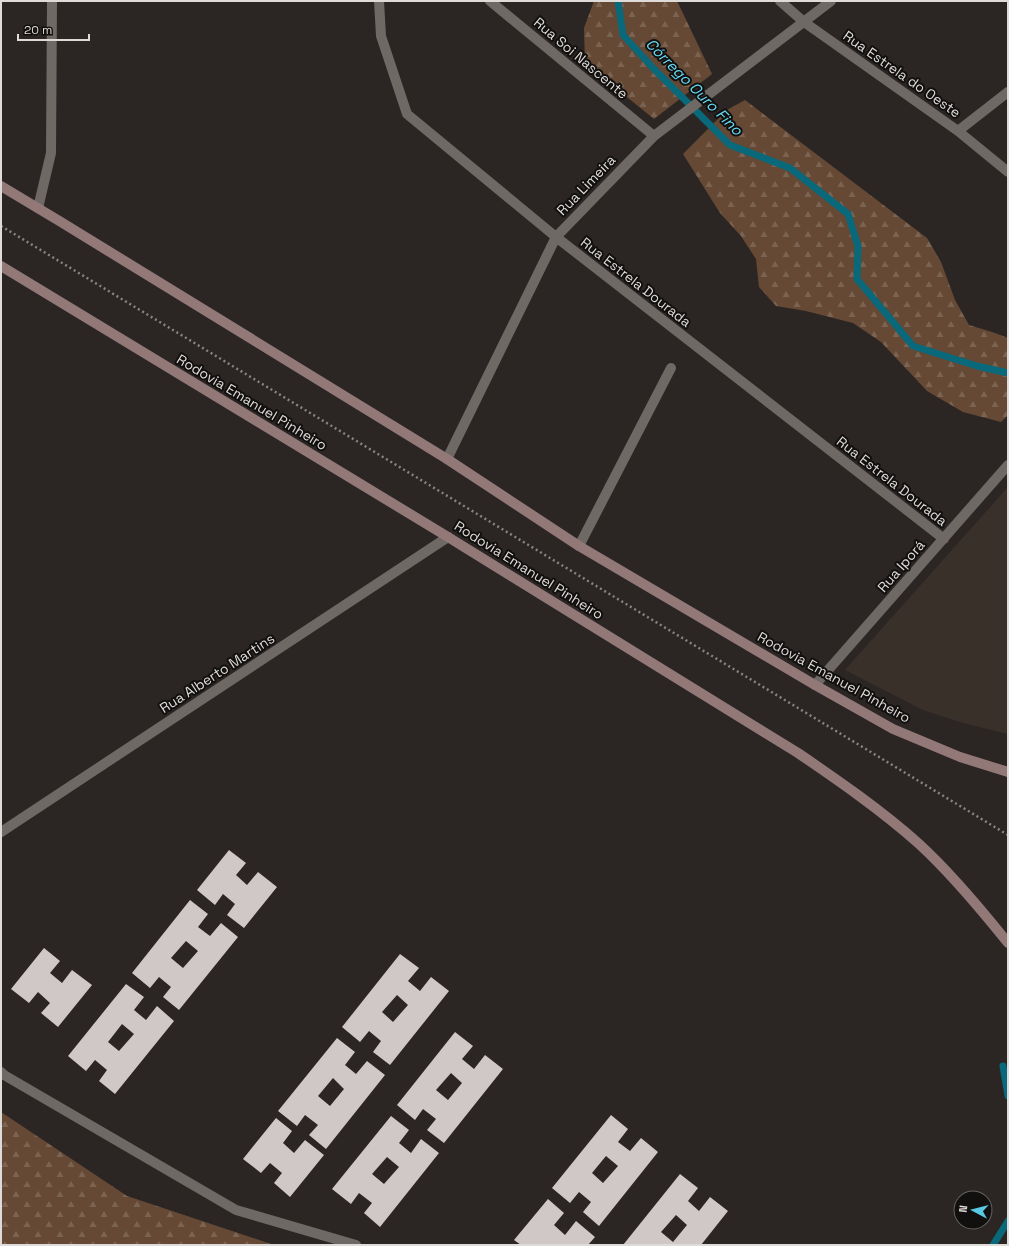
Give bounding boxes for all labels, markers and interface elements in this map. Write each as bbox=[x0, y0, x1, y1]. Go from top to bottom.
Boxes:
street label: Rua Soi Nascente bbox=[530, 13, 632, 103]
scale bar bbox=[18, 16, 89, 42]
text: 20 m bbox=[24, 22, 52, 38]
street label: Rua Estrela do Oeste bbox=[840, 27, 964, 121]
water label: Córrego Ouro Fino bbox=[642, 34, 747, 140]
street label: Rua Limeira bbox=[553, 151, 619, 219]
street label: Rua Estrela Dourada bbox=[577, 233, 695, 331]
street label: Rodovia Emanuel Pinheiro bbox=[174, 350, 330, 454]
street label: Rua Estrela Dourada bbox=[833, 432, 951, 530]
street label: Rodovia Emanuel Pinheiro bbox=[451, 517, 607, 623]
street label: Rua Iporá bbox=[873, 536, 929, 596]
street label: Rodovia Emanuel Pinheiro bbox=[754, 627, 914, 727]
street label: Rua Alberto Martins bbox=[156, 629, 278, 717]
north arrow bbox=[953, 1190, 993, 1230]
text: N bbox=[956, 1204, 970, 1213]

